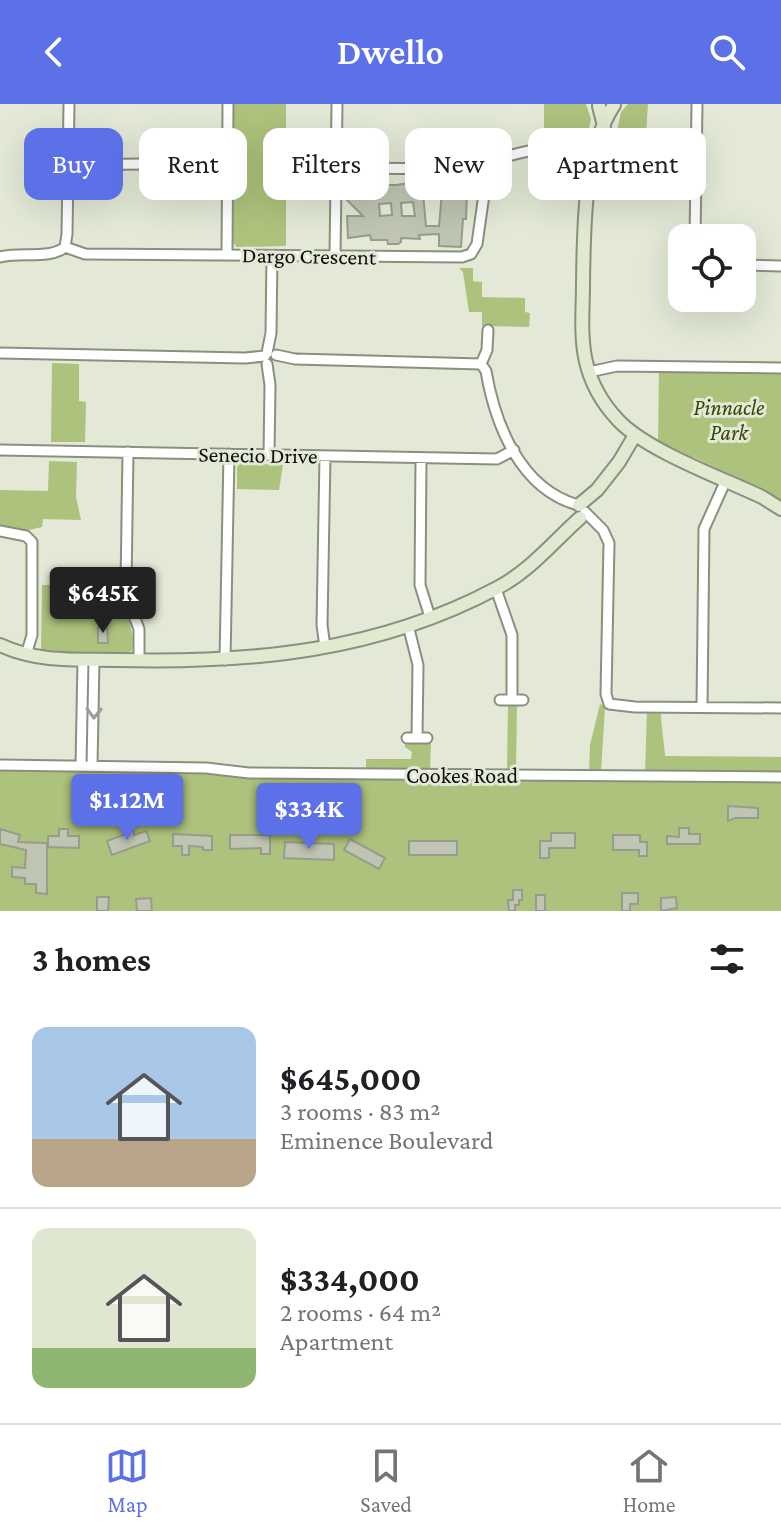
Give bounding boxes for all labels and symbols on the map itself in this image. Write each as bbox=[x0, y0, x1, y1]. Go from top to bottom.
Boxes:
street label: Dargo Crescent bbox=[242, 242, 377, 270]
park label: Pinnacle Park bbox=[694, 395, 765, 445]
street label: Senecio Drive bbox=[198, 441, 318, 469]
pin: $645K bbox=[47, 567, 159, 635]
one-way arrow bbox=[85, 707, 102, 720]
street label: Cookes Road bbox=[406, 763, 518, 788]
pin: $1.12M bbox=[62, 774, 192, 842]
pin: $334K bbox=[253, 783, 365, 851]

